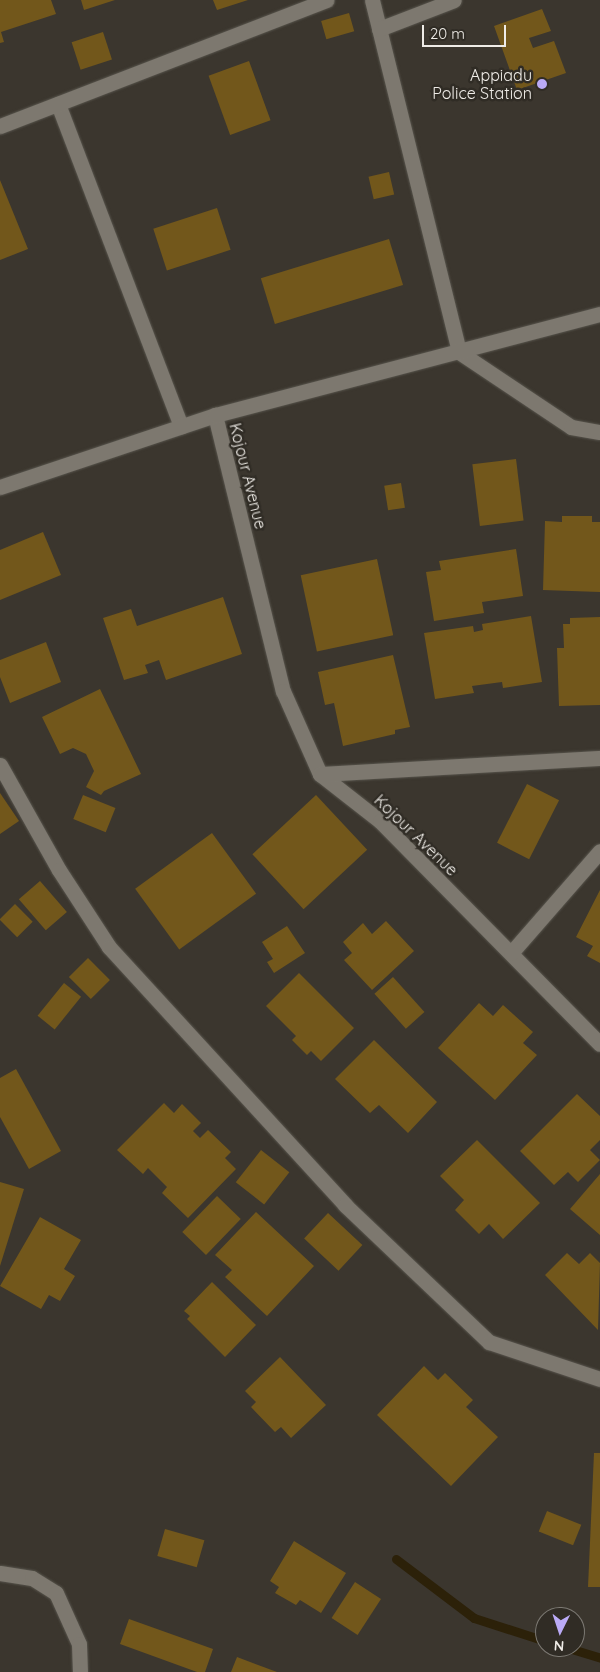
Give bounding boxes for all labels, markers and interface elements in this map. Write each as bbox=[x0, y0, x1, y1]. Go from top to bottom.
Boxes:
scale bar bbox=[425, 15, 509, 47]
text: 20 m bbox=[430, 24, 465, 43]
place label: Appiadu Police Station bbox=[432, 65, 532, 103]
marker: Appiadu Police Station bbox=[536, 78, 548, 90]
street label: Kojour Avenue bbox=[226, 421, 270, 531]
street label: Kojour Avenue bbox=[370, 790, 462, 880]
north arrow bbox=[535, 1607, 585, 1657]
text: N bbox=[553, 1637, 565, 1655]

